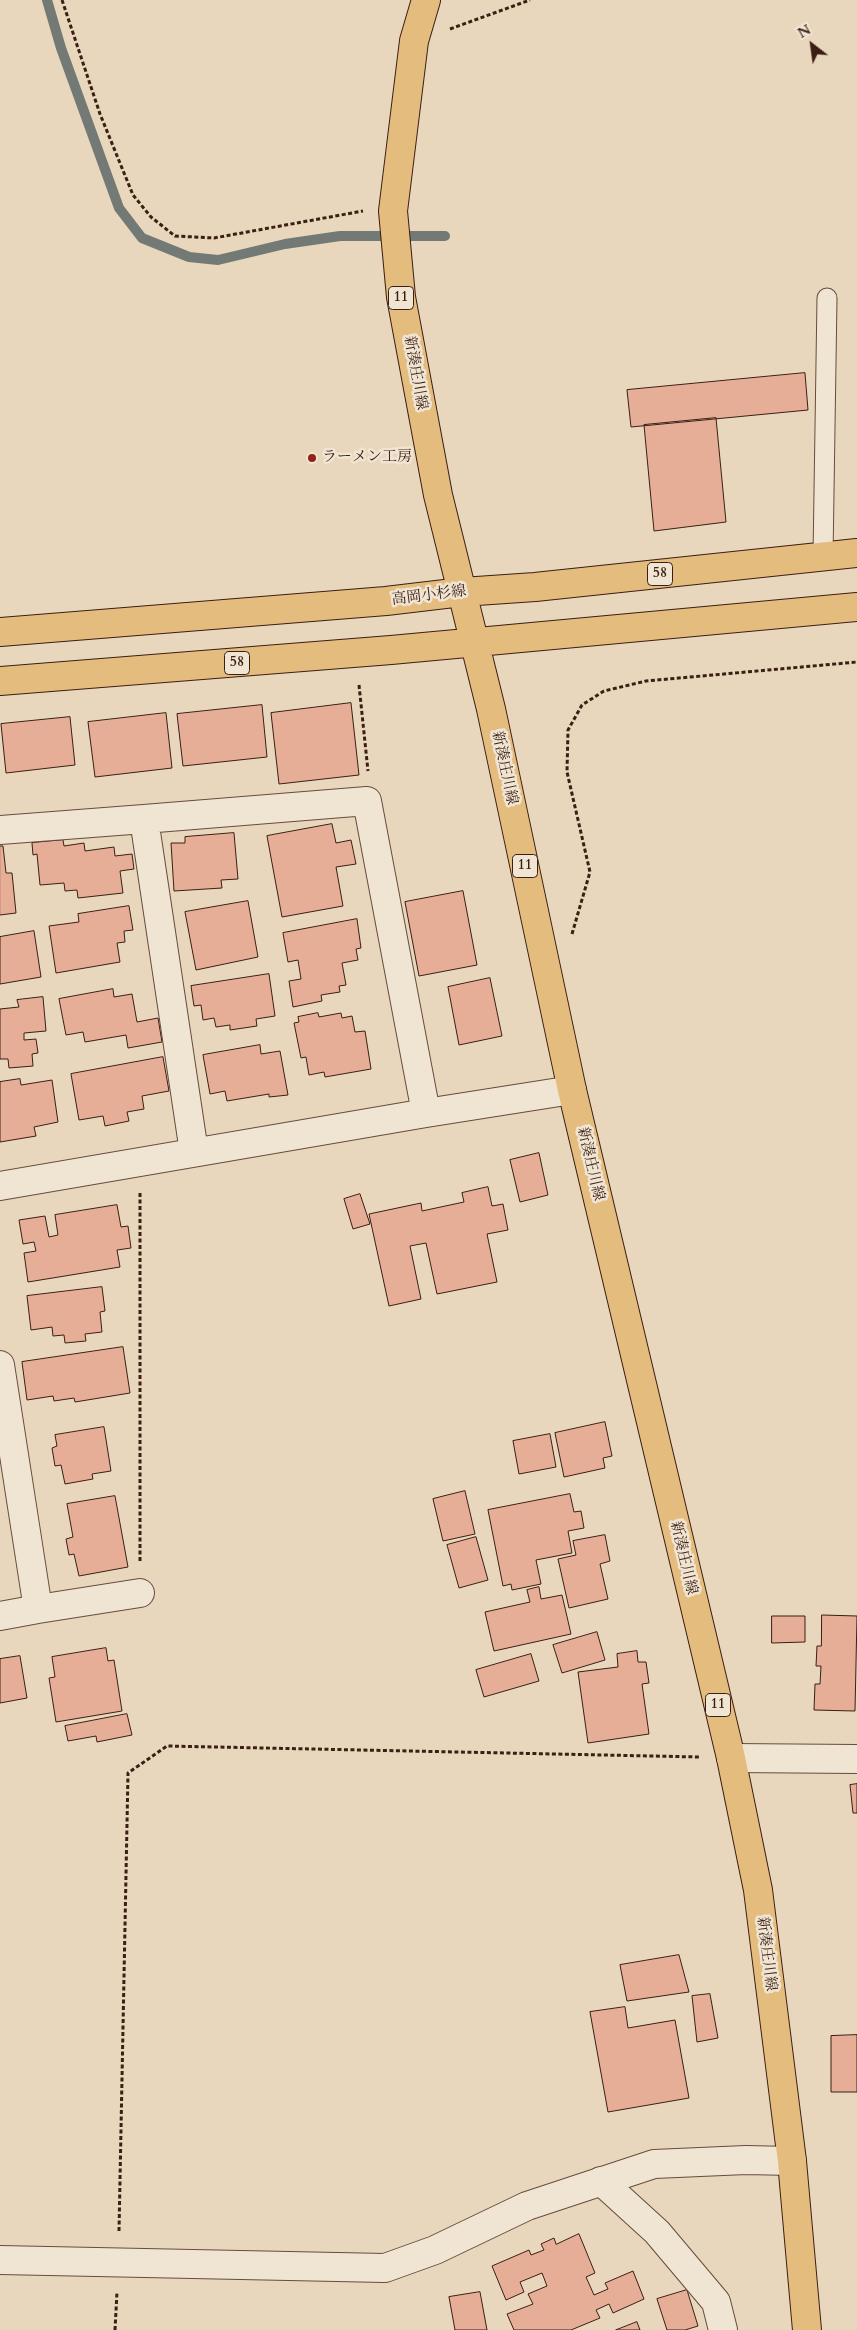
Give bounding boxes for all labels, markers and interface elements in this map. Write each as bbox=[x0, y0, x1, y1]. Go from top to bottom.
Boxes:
north arrow bbox=[787, 20, 837, 70]
text: N bbox=[794, 20, 814, 43]
road number: 11 bbox=[388, 286, 414, 310]
street label: 新湊庄川線 bbox=[400, 335, 430, 411]
place label: ラーメン工房 bbox=[322, 449, 412, 467]
marker: ラーメン工房 bbox=[306, 452, 318, 464]
road number: 58 bbox=[648, 562, 672, 586]
street label: 高岡小杉線 bbox=[391, 582, 467, 610]
road number: 58 bbox=[224, 651, 250, 674]
street label: 新湊庄川線 bbox=[487, 729, 521, 807]
road number: 11 bbox=[512, 854, 538, 878]
street label: 新湊庄川線 bbox=[573, 1125, 607, 1203]
street label: 新湊庄川線 bbox=[666, 1519, 700, 1597]
road number: 11 bbox=[706, 1694, 730, 1716]
street label: 新湊庄川線 bbox=[752, 1916, 780, 1992]

